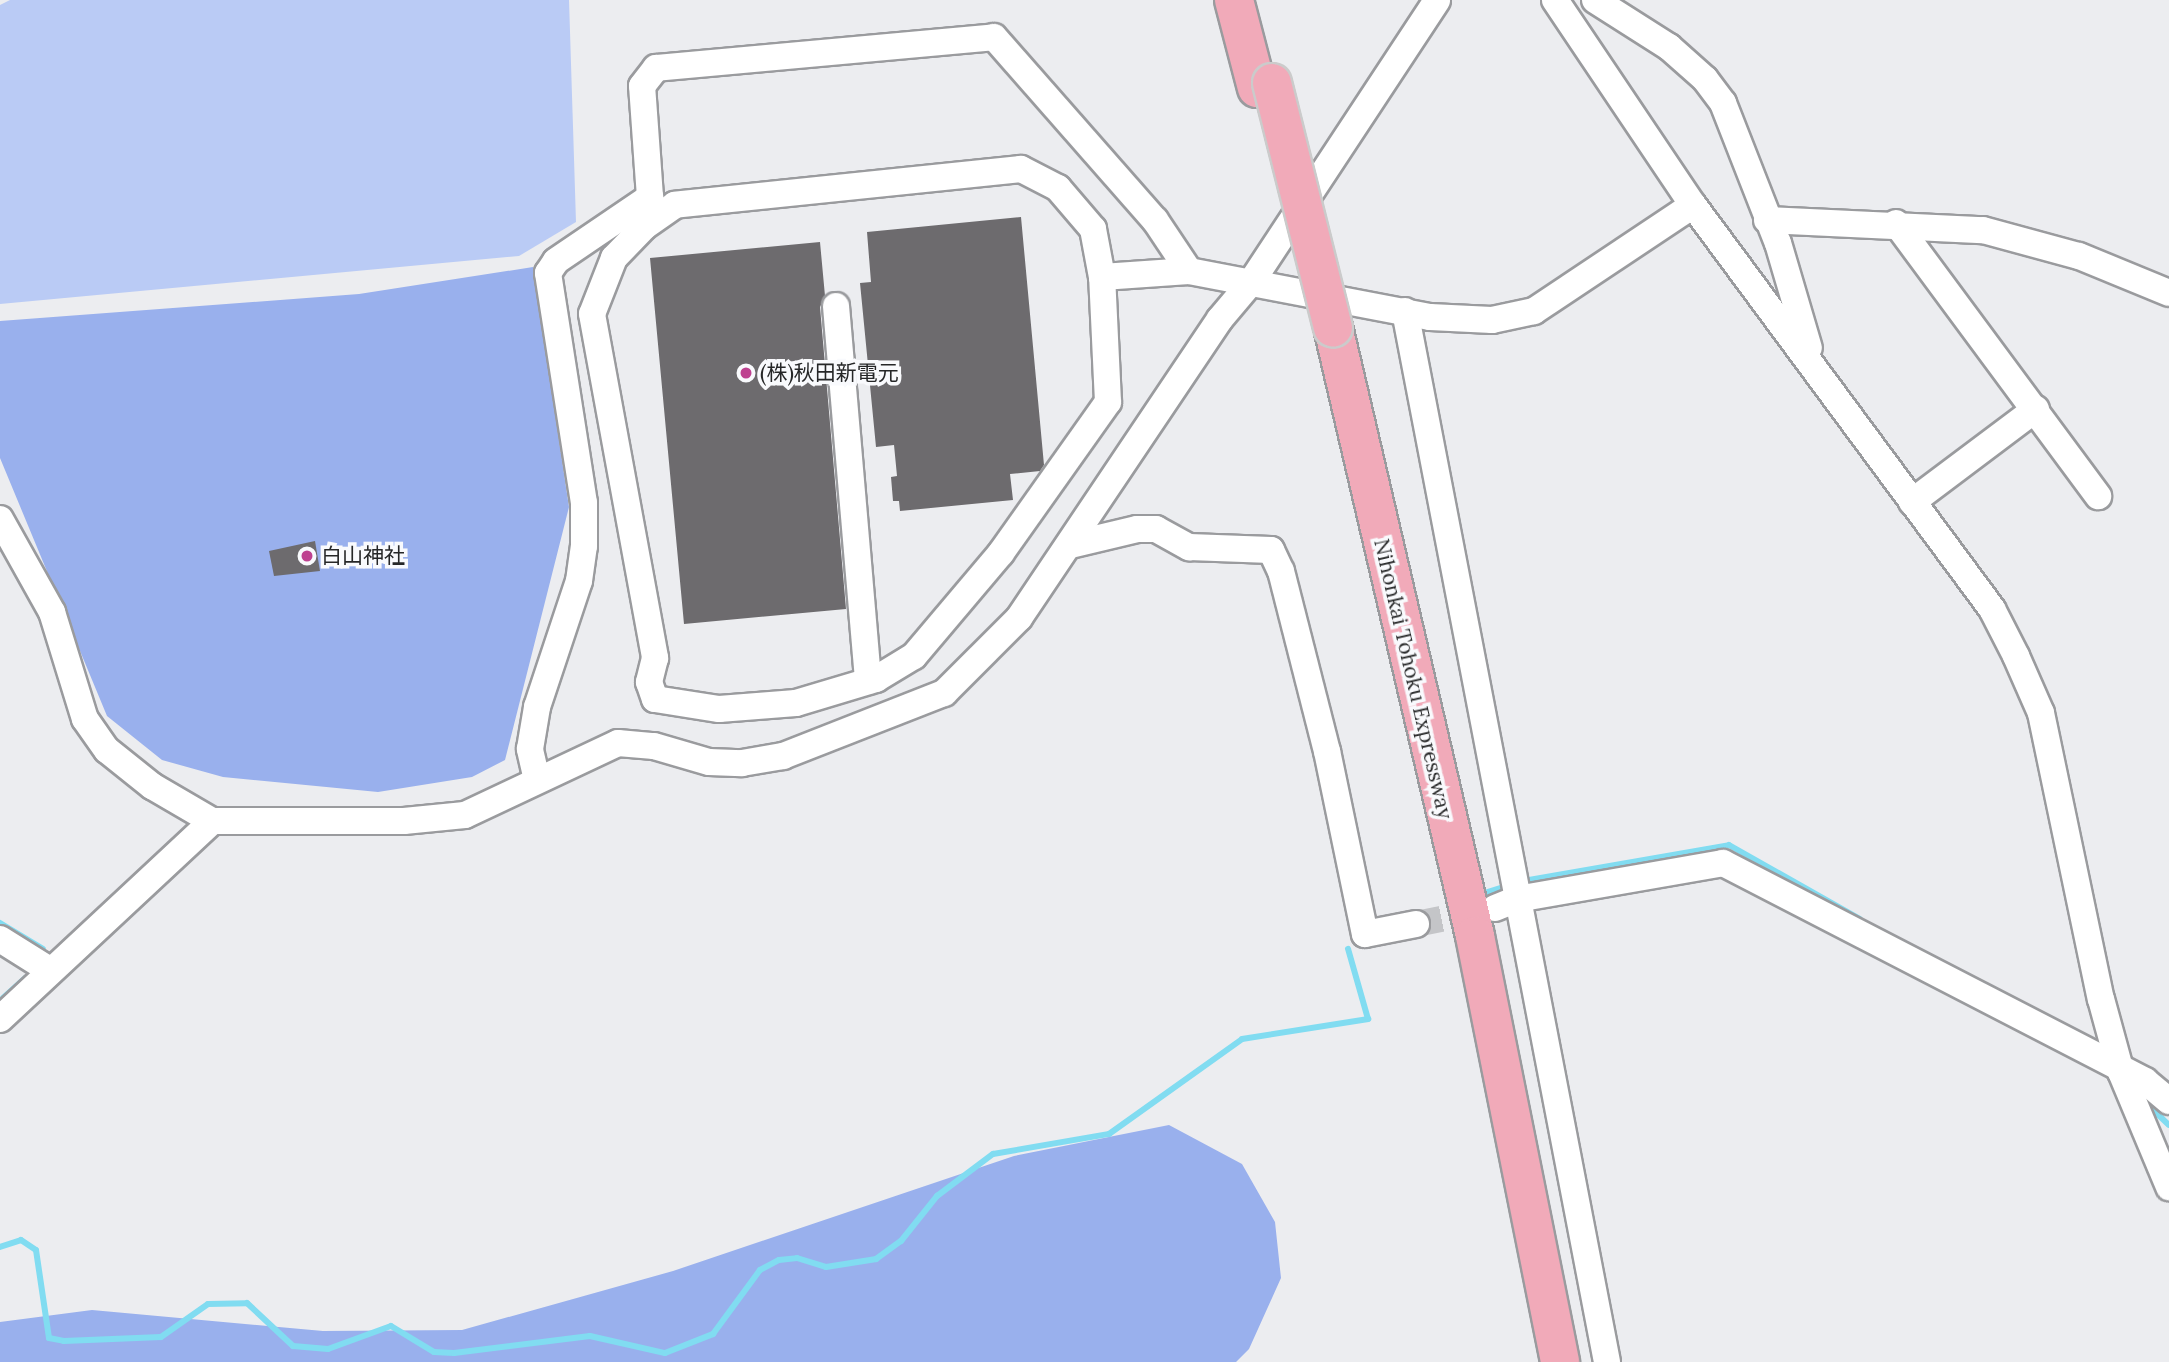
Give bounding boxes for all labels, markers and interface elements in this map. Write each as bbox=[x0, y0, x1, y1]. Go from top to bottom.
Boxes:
place label: (株)秋田新電元 bbox=[760, 360, 899, 386]
marker: (株)秋田新電元 bbox=[738, 365, 754, 381]
street label: Nihonkai Tohoku Expressway bbox=[1368, 536, 1458, 822]
place label: 白山神社 bbox=[321, 543, 405, 569]
marker: 白山神社 bbox=[299, 548, 315, 564]

